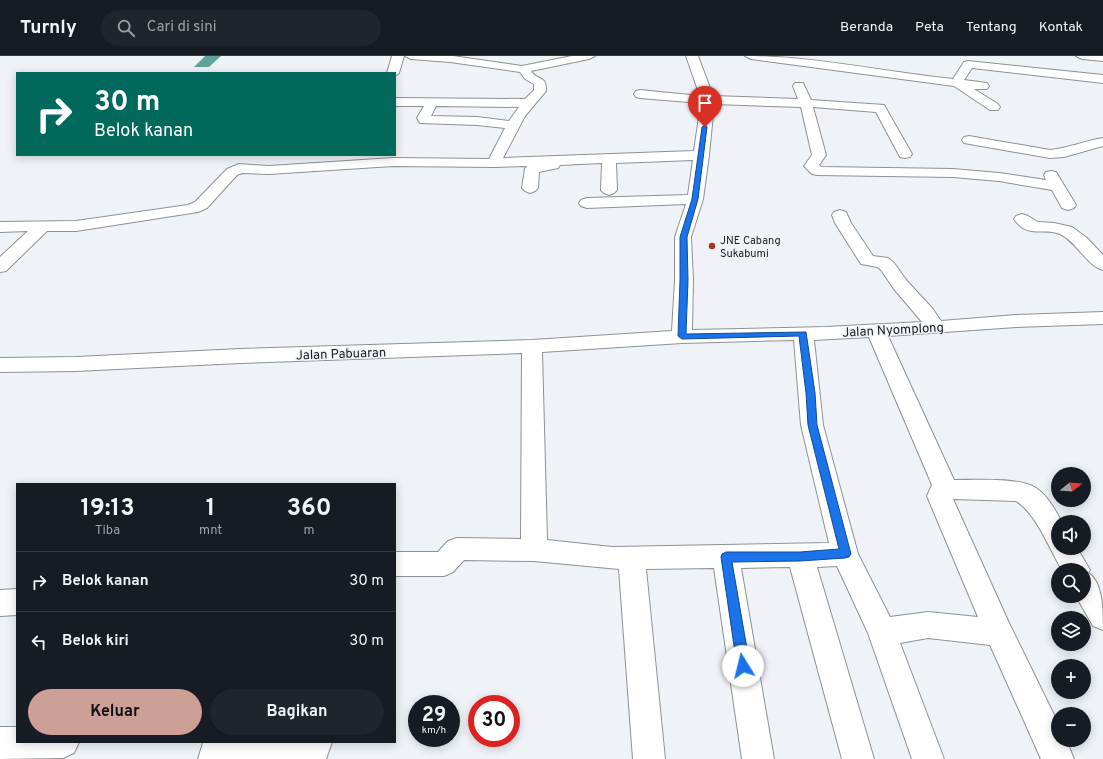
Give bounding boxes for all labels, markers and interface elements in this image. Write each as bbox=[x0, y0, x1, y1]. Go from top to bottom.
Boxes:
search box bbox=[101, 10, 381, 46]
text: Turnly bbox=[20, 16, 77, 40]
icon: search bbox=[115, 17, 137, 39]
text: Cari di sini bbox=[147, 18, 216, 37]
text: Beranda bbox=[840, 19, 893, 36]
text: Peta bbox=[915, 19, 944, 36]
text: Tentang bbox=[966, 19, 1017, 36]
text: Kontak bbox=[1039, 19, 1083, 36]
text: 30 m bbox=[94, 85, 160, 121]
pin bbox=[688, 86, 722, 127]
icon: right bbox=[28, 88, 80, 140]
icon: arrive bbox=[694, 92, 716, 114]
text: Belok kanan bbox=[94, 120, 193, 143]
place label: JNE Cabang Sukabumi bbox=[720, 234, 781, 261]
marker: JNE Cabang Sukabumi bbox=[707, 241, 717, 251]
street label: Jalan Nyomplong bbox=[842, 320, 944, 342]
street label: Jalan Pabuaran bbox=[296, 345, 386, 365]
north arrow bbox=[1051, 467, 1091, 507]
map controls bbox=[1051, 467, 1091, 747]
text: 19:13 bbox=[80, 494, 135, 524]
text: 1 bbox=[206, 494, 215, 524]
text: 360 bbox=[287, 494, 332, 524]
button: sound bbox=[1051, 515, 1091, 555]
text: Tiba bbox=[95, 523, 120, 539]
text: mnt bbox=[199, 523, 222, 539]
text: m bbox=[304, 523, 315, 539]
button: search bbox=[1051, 563, 1091, 603]
icon: right bbox=[28, 571, 50, 593]
text: Belok kanan bbox=[62, 572, 149, 591]
text: 30 m bbox=[349, 572, 384, 591]
button: layers bbox=[1051, 611, 1091, 651]
icon: left bbox=[28, 631, 50, 653]
text: Belok kiri bbox=[62, 632, 129, 651]
text: 30 m bbox=[349, 632, 384, 651]
position arrow bbox=[722, 645, 764, 687]
button: + bbox=[1051, 659, 1091, 699]
button: Keluar bbox=[28, 689, 202, 735]
button: Bagikan bbox=[210, 689, 384, 735]
speed limit sign: 30 bbox=[468, 695, 520, 747]
text: 29 bbox=[422, 703, 446, 729]
button: − bbox=[1051, 707, 1091, 747]
text: km/h bbox=[422, 724, 446, 737]

